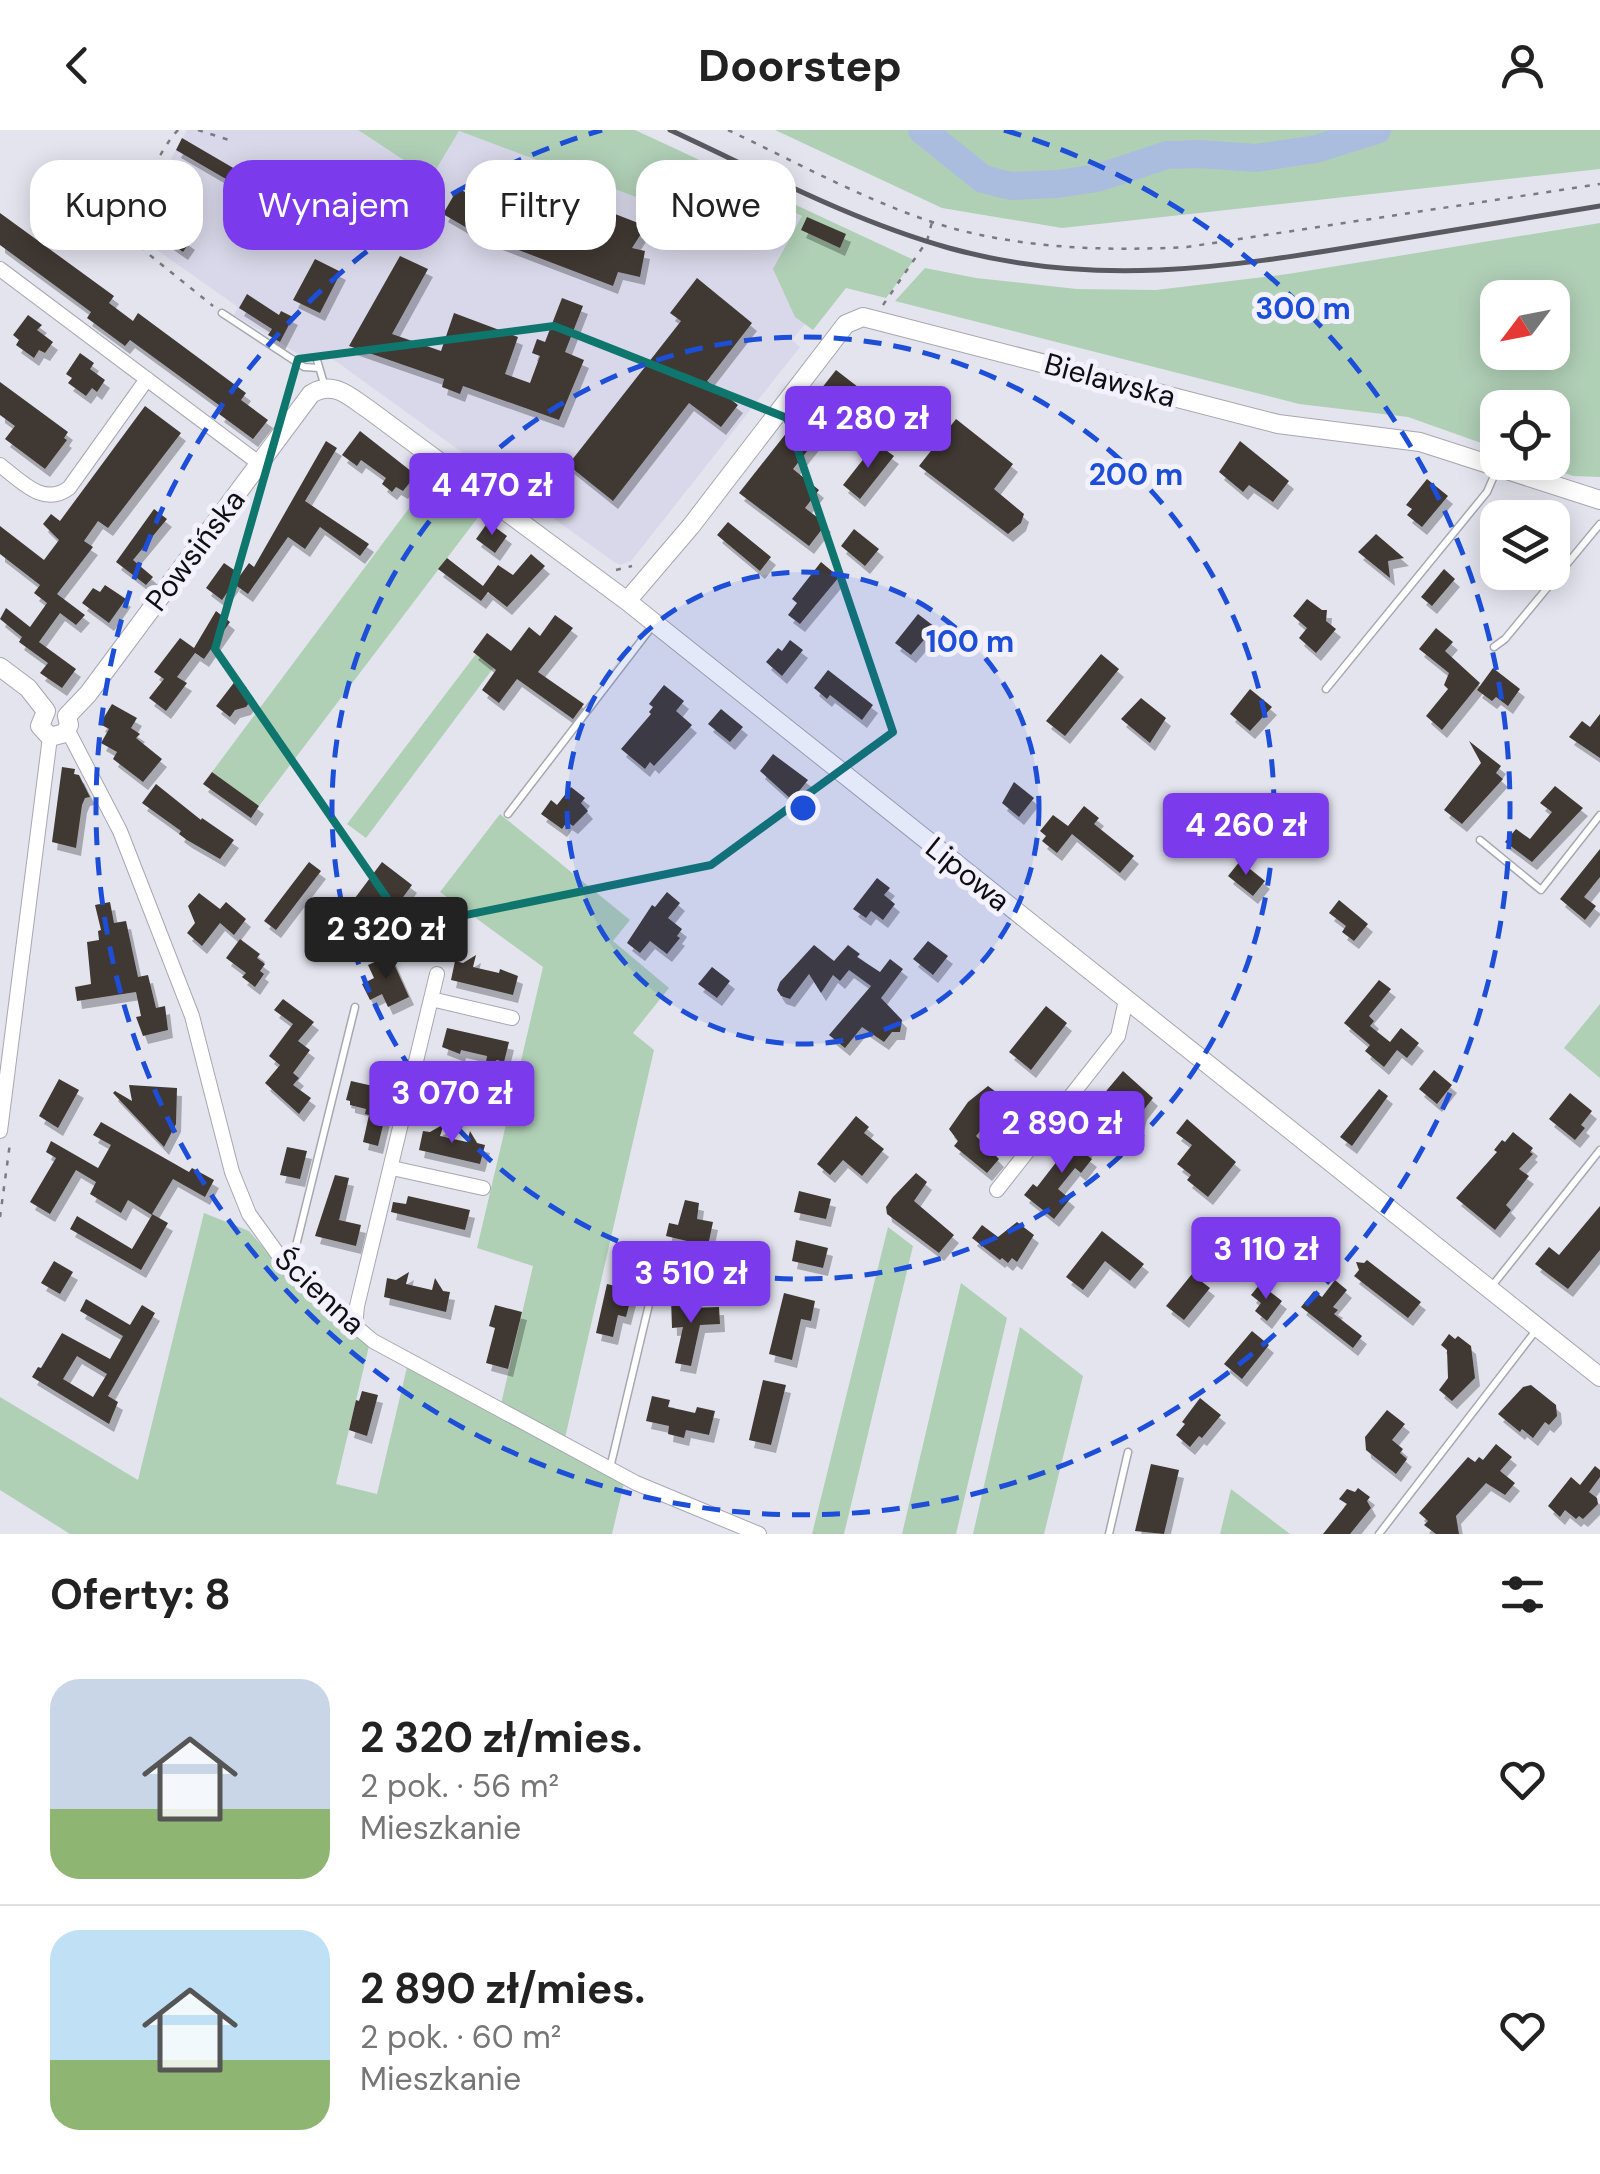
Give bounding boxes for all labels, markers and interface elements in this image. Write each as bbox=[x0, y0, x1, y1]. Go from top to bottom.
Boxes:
text: Doorstep bbox=[698, 36, 902, 95]
icon: back bbox=[50, 38, 105, 93]
icon: person bbox=[1495, 38, 1550, 93]
chip: Kupno bbox=[30, 160, 203, 250]
chip: Wynajem bbox=[223, 160, 445, 250]
chip: Filtry bbox=[465, 160, 616, 250]
chip: Nowe bbox=[636, 160, 796, 250]
north arrow bbox=[1480, 280, 1570, 370]
map controls bbox=[1480, 280, 1570, 590]
text: 300 m bbox=[1255, 289, 1351, 328]
street label: Bielawska bbox=[1040, 344, 1180, 416]
pin: 4 280 zł bbox=[765, 386, 971, 471]
button: locate bbox=[1480, 390, 1570, 480]
text: 4 280 zł bbox=[807, 397, 929, 439]
pin: 4 470 zł bbox=[389, 453, 595, 538]
text: 200 m bbox=[1089, 455, 1183, 494]
text: 4 470 zł bbox=[431, 464, 553, 506]
street label: Powsińska bbox=[137, 481, 253, 619]
button: layers bbox=[1480, 500, 1570, 590]
text: 100 m bbox=[926, 622, 1014, 661]
centre of rings bbox=[785, 790, 821, 826]
pin: 4 260 zł bbox=[1143, 793, 1349, 878]
text: 4 260 zł bbox=[1185, 804, 1307, 846]
street label: Lipowa bbox=[918, 828, 1018, 920]
pin: 2 320 zł bbox=[283, 897, 489, 982]
text: 2 320 zł bbox=[327, 908, 445, 950]
pin: 3 070 zł bbox=[349, 1061, 555, 1146]
text: 3 070 zł bbox=[391, 1072, 513, 1114]
pin: 2 890 zł bbox=[959, 1091, 1165, 1176]
text: 2 890 zł bbox=[1002, 1102, 1122, 1144]
pin: 3 110 zł bbox=[1163, 1217, 1369, 1302]
text: 3 110 zł bbox=[1213, 1228, 1319, 1270]
street label: Ścienna bbox=[267, 1239, 373, 1343]
pin: 3 510 zł bbox=[588, 1241, 794, 1326]
text: 3 510 zł bbox=[634, 1252, 748, 1294]
text: Oferty: 8 bbox=[50, 1567, 231, 1622]
icon: filters bbox=[1495, 1567, 1550, 1622]
text: 2 320 zł/mies. bbox=[360, 1710, 642, 1765]
icon: home bbox=[130, 1719, 250, 1839]
icon: heart bbox=[1495, 1752, 1550, 1807]
text: 2 pok. · 56 m² bbox=[360, 1765, 559, 1807]
text: Mieszkanie bbox=[360, 1807, 521, 1849]
text: 2 890 zł/mies. bbox=[360, 1961, 645, 2016]
icon: home bbox=[130, 1970, 250, 2090]
icon: heart bbox=[1495, 2003, 1550, 2058]
text: 2 pok. · 60 m² bbox=[360, 2016, 561, 2058]
text: Mieszkanie bbox=[360, 2058, 521, 2100]

